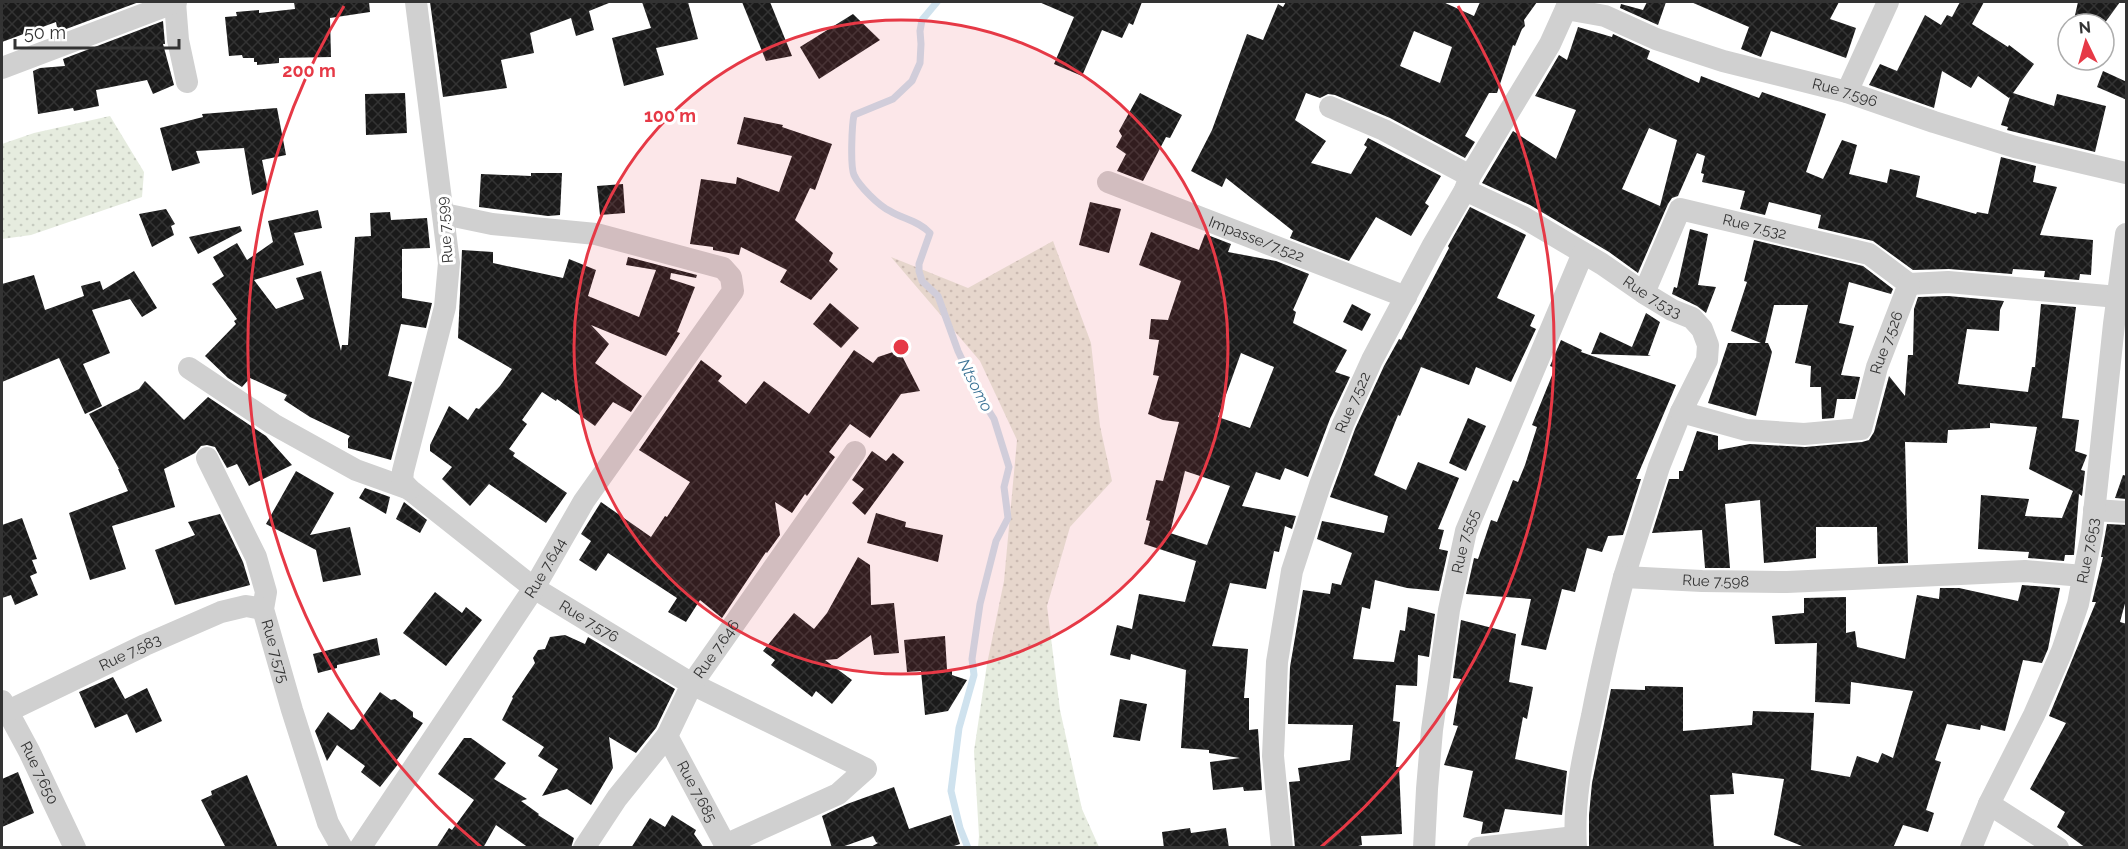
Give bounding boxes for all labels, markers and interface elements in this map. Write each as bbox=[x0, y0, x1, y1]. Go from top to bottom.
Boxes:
scale bar bbox=[15, 12, 178, 50]
north arrow bbox=[2056, 12, 2116, 72]
text: N bbox=[2078, 18, 2092, 38]
text: 50 m bbox=[24, 22, 66, 43]
text: 200 m bbox=[282, 60, 336, 81]
street label: Rue 7.596 bbox=[1810, 75, 1880, 111]
text: 100 m bbox=[644, 105, 696, 126]
street label: Rue 7.599 bbox=[433, 196, 457, 264]
street label: Rue 7.532 bbox=[1721, 210, 1788, 243]
street label: Impasse/7.522 bbox=[1206, 213, 1307, 266]
street label: Rue 7.533 bbox=[1619, 272, 1684, 322]
street label: Rue 7.526 bbox=[1867, 308, 1907, 376]
centre of rings bbox=[891, 337, 911, 357]
water label: Ntsomo bbox=[954, 356, 997, 415]
street label: Rue 7.522 bbox=[1331, 369, 1374, 435]
street label: Rue 7.555 bbox=[1448, 507, 1483, 575]
street label: Rue 7.653 bbox=[2073, 517, 2102, 585]
street label: Rue 7.644 bbox=[521, 535, 570, 601]
street label: Rue 7.598 bbox=[1682, 571, 1749, 591]
street label: Rue 7.576 bbox=[556, 597, 622, 646]
street label: Rue 7.646 bbox=[690, 616, 743, 682]
street label: Rue 7.575 bbox=[257, 617, 293, 685]
street label: Rue 7.583 bbox=[96, 630, 164, 675]
street label: Rue 7.650 bbox=[17, 738, 62, 807]
street label: Rue 7.685 bbox=[673, 758, 721, 825]

